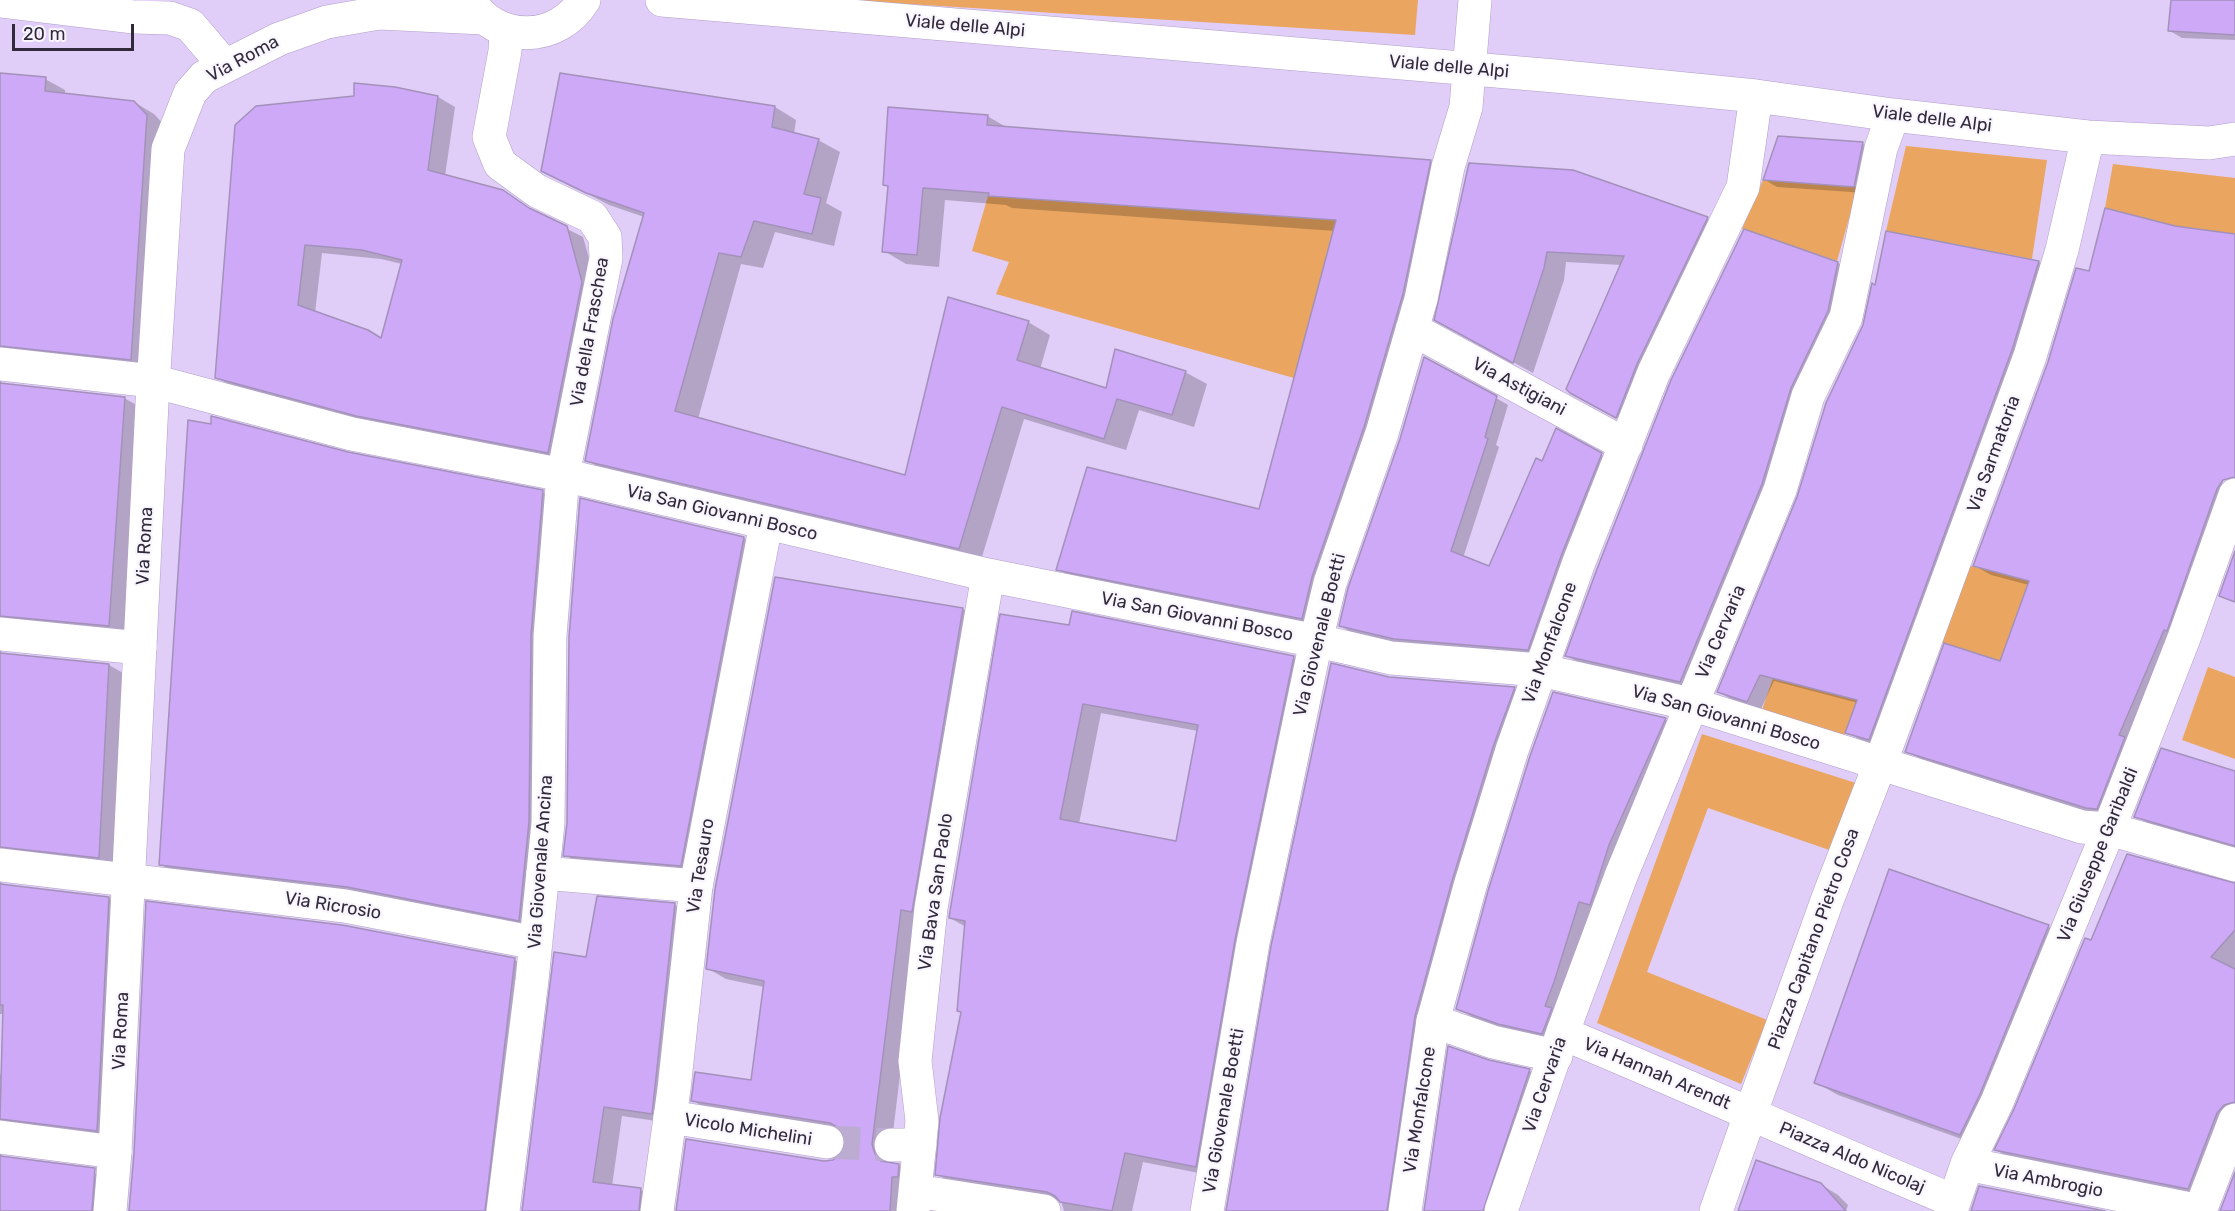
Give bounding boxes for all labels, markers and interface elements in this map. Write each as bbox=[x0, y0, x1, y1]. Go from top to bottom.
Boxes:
street label: Viale delle Alpi bbox=[904, 10, 1026, 42]
scale bar bbox=[15, 12, 136, 50]
text: 20 m bbox=[23, 23, 65, 45]
street label: Via Roma bbox=[203, 31, 283, 87]
street label: Viale delle Alpi bbox=[1388, 51, 1510, 83]
street label: Viale delle Alpi bbox=[1871, 101, 1993, 137]
street label: Via della Fraschea bbox=[566, 256, 614, 408]
street label: Via Astigiani bbox=[1468, 353, 1570, 421]
street label: Via Sarmatoria bbox=[1963, 393, 2025, 515]
street label: Via San Giovanni Bosco bbox=[624, 480, 820, 546]
street label: Via Roma bbox=[132, 506, 158, 586]
street label: Via Giovenale Boetti bbox=[1289, 551, 1351, 719]
street label: Via Monfalcone bbox=[1518, 579, 1582, 707]
street label: Via Cervaria bbox=[1692, 582, 1750, 682]
street label: Via San Giovanni Bosco bbox=[1099, 588, 1295, 646]
street label: Via San Giovanni Bosco bbox=[1629, 681, 1823, 755]
street label: Via Giuseppe Garibaldi bbox=[2053, 764, 2143, 946]
street label: Via Giovenale Ancina bbox=[524, 774, 558, 950]
street label: Via Bava San Paolo bbox=[914, 812, 958, 972]
street label: Via Tesauro bbox=[683, 817, 719, 915]
street label: Piazza Capitano Pietro Cosa bbox=[1764, 825, 1864, 1053]
street label: Via Ricrosio bbox=[283, 888, 383, 924]
street label: Via Roma bbox=[108, 991, 134, 1071]
street label: Via Giovenale Boetti bbox=[1199, 1027, 1249, 1195]
street label: Via Hannah Arendt bbox=[1580, 1033, 1734, 1115]
street label: Via Cervaria bbox=[1519, 1034, 1571, 1136]
street label: Via Monfalcone bbox=[1399, 1045, 1441, 1175]
street label: Vicolo Michelini bbox=[683, 1109, 813, 1151]
street label: Piazza Aldo Nicolaj bbox=[1776, 1117, 1928, 1199]
street label: Via Ambrogio bbox=[1991, 1160, 2105, 1202]

